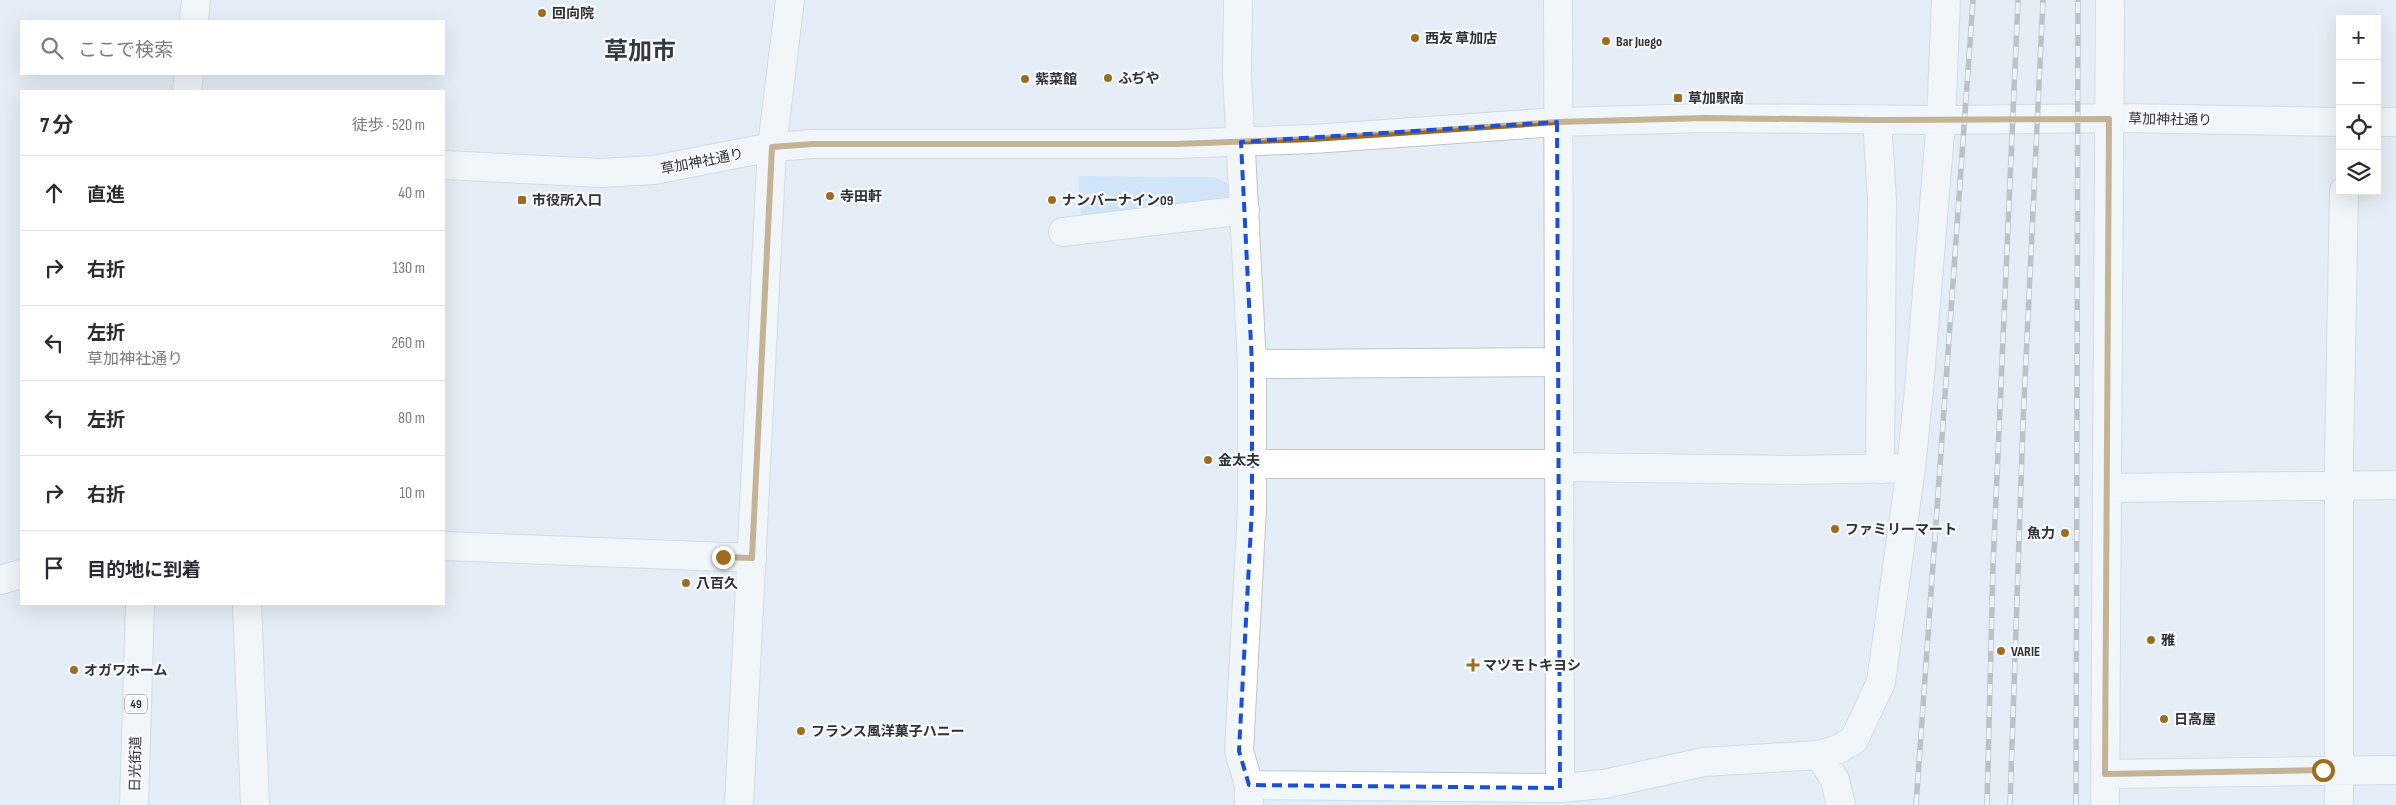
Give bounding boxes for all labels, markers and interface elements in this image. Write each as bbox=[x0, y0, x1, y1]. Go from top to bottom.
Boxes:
place label: 回向院 bbox=[552, 5, 594, 22]
marker: 回向院 bbox=[536, 7, 548, 19]
map controls bbox=[2336, 15, 2381, 195]
button: + bbox=[2336, 15, 2381, 60]
search box bbox=[20, 20, 445, 75]
place label: 西友 草加店 bbox=[1425, 30, 1497, 47]
marker: 西友 草加店 bbox=[1409, 32, 1421, 44]
place label: Bar Juego bbox=[1616, 33, 1662, 50]
icon: search bbox=[38, 34, 66, 62]
marker: Bar Juego bbox=[1600, 35, 1612, 47]
district label: 草加市 bbox=[604, 37, 676, 66]
text: ここで検索 bbox=[78, 39, 173, 62]
button: − bbox=[2336, 60, 2381, 105]
place label: ふぢや bbox=[1118, 70, 1160, 87]
place label: 紫菜館 bbox=[1035, 71, 1077, 88]
marker: ふぢや bbox=[1102, 72, 1114, 84]
marker: 紫菜館 bbox=[1019, 73, 1031, 85]
place label: 草加駅南 bbox=[1688, 90, 1744, 107]
marker: 草加駅南 bbox=[1672, 92, 1684, 104]
button: locate bbox=[2336, 105, 2381, 150]
street label: 草加神社通り bbox=[2128, 110, 2212, 129]
text: 7 分 bbox=[40, 113, 73, 138]
text: 徒歩 · 520 m bbox=[352, 116, 425, 135]
street label: 草加神社通り bbox=[659, 145, 745, 178]
button: layers bbox=[2336, 150, 2381, 195]
icon: ahead bbox=[40, 179, 68, 207]
text: 直進 bbox=[87, 184, 125, 207]
text: 40 m bbox=[398, 184, 425, 203]
place label: 寺田軒 bbox=[840, 188, 882, 205]
marker: 寺田軒 bbox=[824, 190, 836, 202]
place label: 市役所入口 bbox=[532, 192, 602, 209]
place label: ナンバーナイン09 bbox=[1062, 192, 1174, 209]
marker: 市役所入口 bbox=[516, 194, 528, 206]
marker: ナンバーナイン09 bbox=[1046, 194, 1058, 206]
icon: right bbox=[40, 254, 68, 282]
text: 右折 bbox=[87, 259, 125, 282]
text: 130 m bbox=[393, 259, 425, 278]
text: 左折 bbox=[87, 322, 125, 345]
icon: left bbox=[40, 329, 68, 357]
text: 260 m bbox=[391, 334, 425, 353]
text: 草加神社通り bbox=[87, 350, 183, 369]
icon: left bbox=[40, 404, 68, 432]
text: 左折 bbox=[87, 409, 125, 432]
text: 80 m bbox=[398, 409, 425, 428]
place label: 金太夫 bbox=[1218, 452, 1260, 469]
marker: 金太夫 bbox=[1202, 454, 1214, 466]
icon: right bbox=[40, 479, 68, 507]
text: 右折 bbox=[87, 484, 125, 507]
text: 10 m bbox=[399, 484, 425, 503]
place label: ファミリーマート bbox=[1845, 521, 1957, 538]
marker: ファミリーマート bbox=[1829, 523, 1841, 535]
place label: 魚力 bbox=[2027, 525, 2055, 542]
marker: 魚力 bbox=[2059, 527, 2071, 539]
route end bbox=[712, 546, 735, 569]
icon: arrive bbox=[40, 554, 68, 582]
text: 目的地に到着 bbox=[87, 559, 201, 582]
place label: 八百久 bbox=[696, 575, 738, 592]
marker: 八百久 bbox=[680, 577, 692, 589]
place label: 雅 bbox=[2161, 632, 2175, 649]
marker: 雅 bbox=[2145, 634, 2157, 646]
place label: VARIE bbox=[2011, 643, 2040, 660]
marker: VARIE bbox=[1995, 645, 2007, 657]
place label: マツモトキヨシ bbox=[1483, 657, 1581, 674]
marker: マツモトキヨシ bbox=[1467, 659, 1479, 671]
place label: オガワホーム bbox=[84, 662, 168, 679]
marker: オガワホーム bbox=[68, 664, 80, 676]
road number: 49 bbox=[125, 694, 147, 714]
place label: 日高屋 bbox=[2174, 711, 2216, 728]
marker: 日高屋 bbox=[2158, 713, 2170, 725]
place label: フランス風洋菓子ハニー bbox=[811, 723, 965, 740]
marker: フランス風洋菓子ハニー bbox=[795, 725, 807, 737]
street label: 日光街道 bbox=[127, 736, 144, 792]
route start bbox=[2312, 759, 2335, 782]

